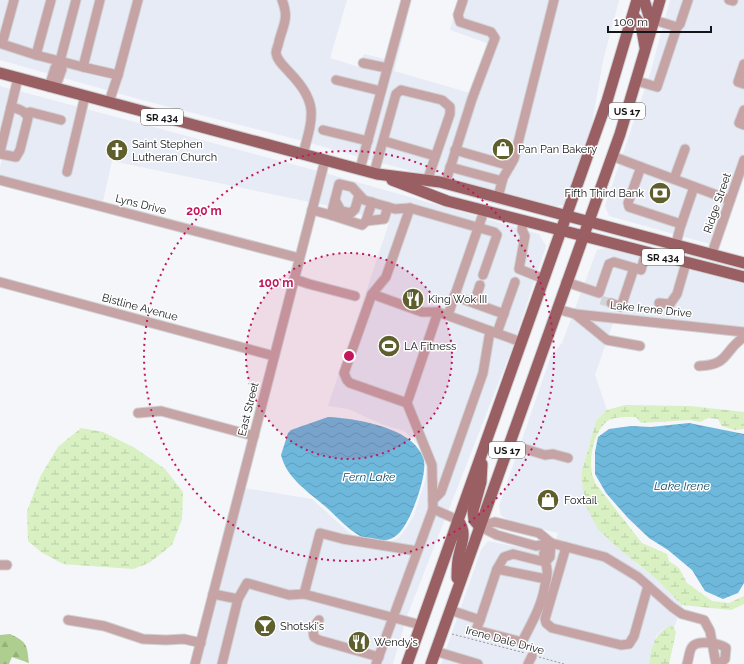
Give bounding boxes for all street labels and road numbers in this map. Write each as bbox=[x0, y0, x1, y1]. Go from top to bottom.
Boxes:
road number: US 17 bbox=[609, 103, 645, 119]
road number: SR 434 bbox=[141, 109, 183, 125]
street label: Ridge Street bbox=[701, 171, 734, 235]
street label: Lyns Drive bbox=[114, 192, 168, 217]
road number: SR 434 bbox=[642, 249, 684, 265]
street label: Bistline Avenue bbox=[100, 291, 180, 324]
street label: Lake Irene Drive bbox=[609, 299, 693, 320]
street label: East Street bbox=[236, 381, 262, 437]
road number: US 17 bbox=[489, 442, 525, 458]
street label: Irene Dale Drive bbox=[464, 624, 546, 657]

